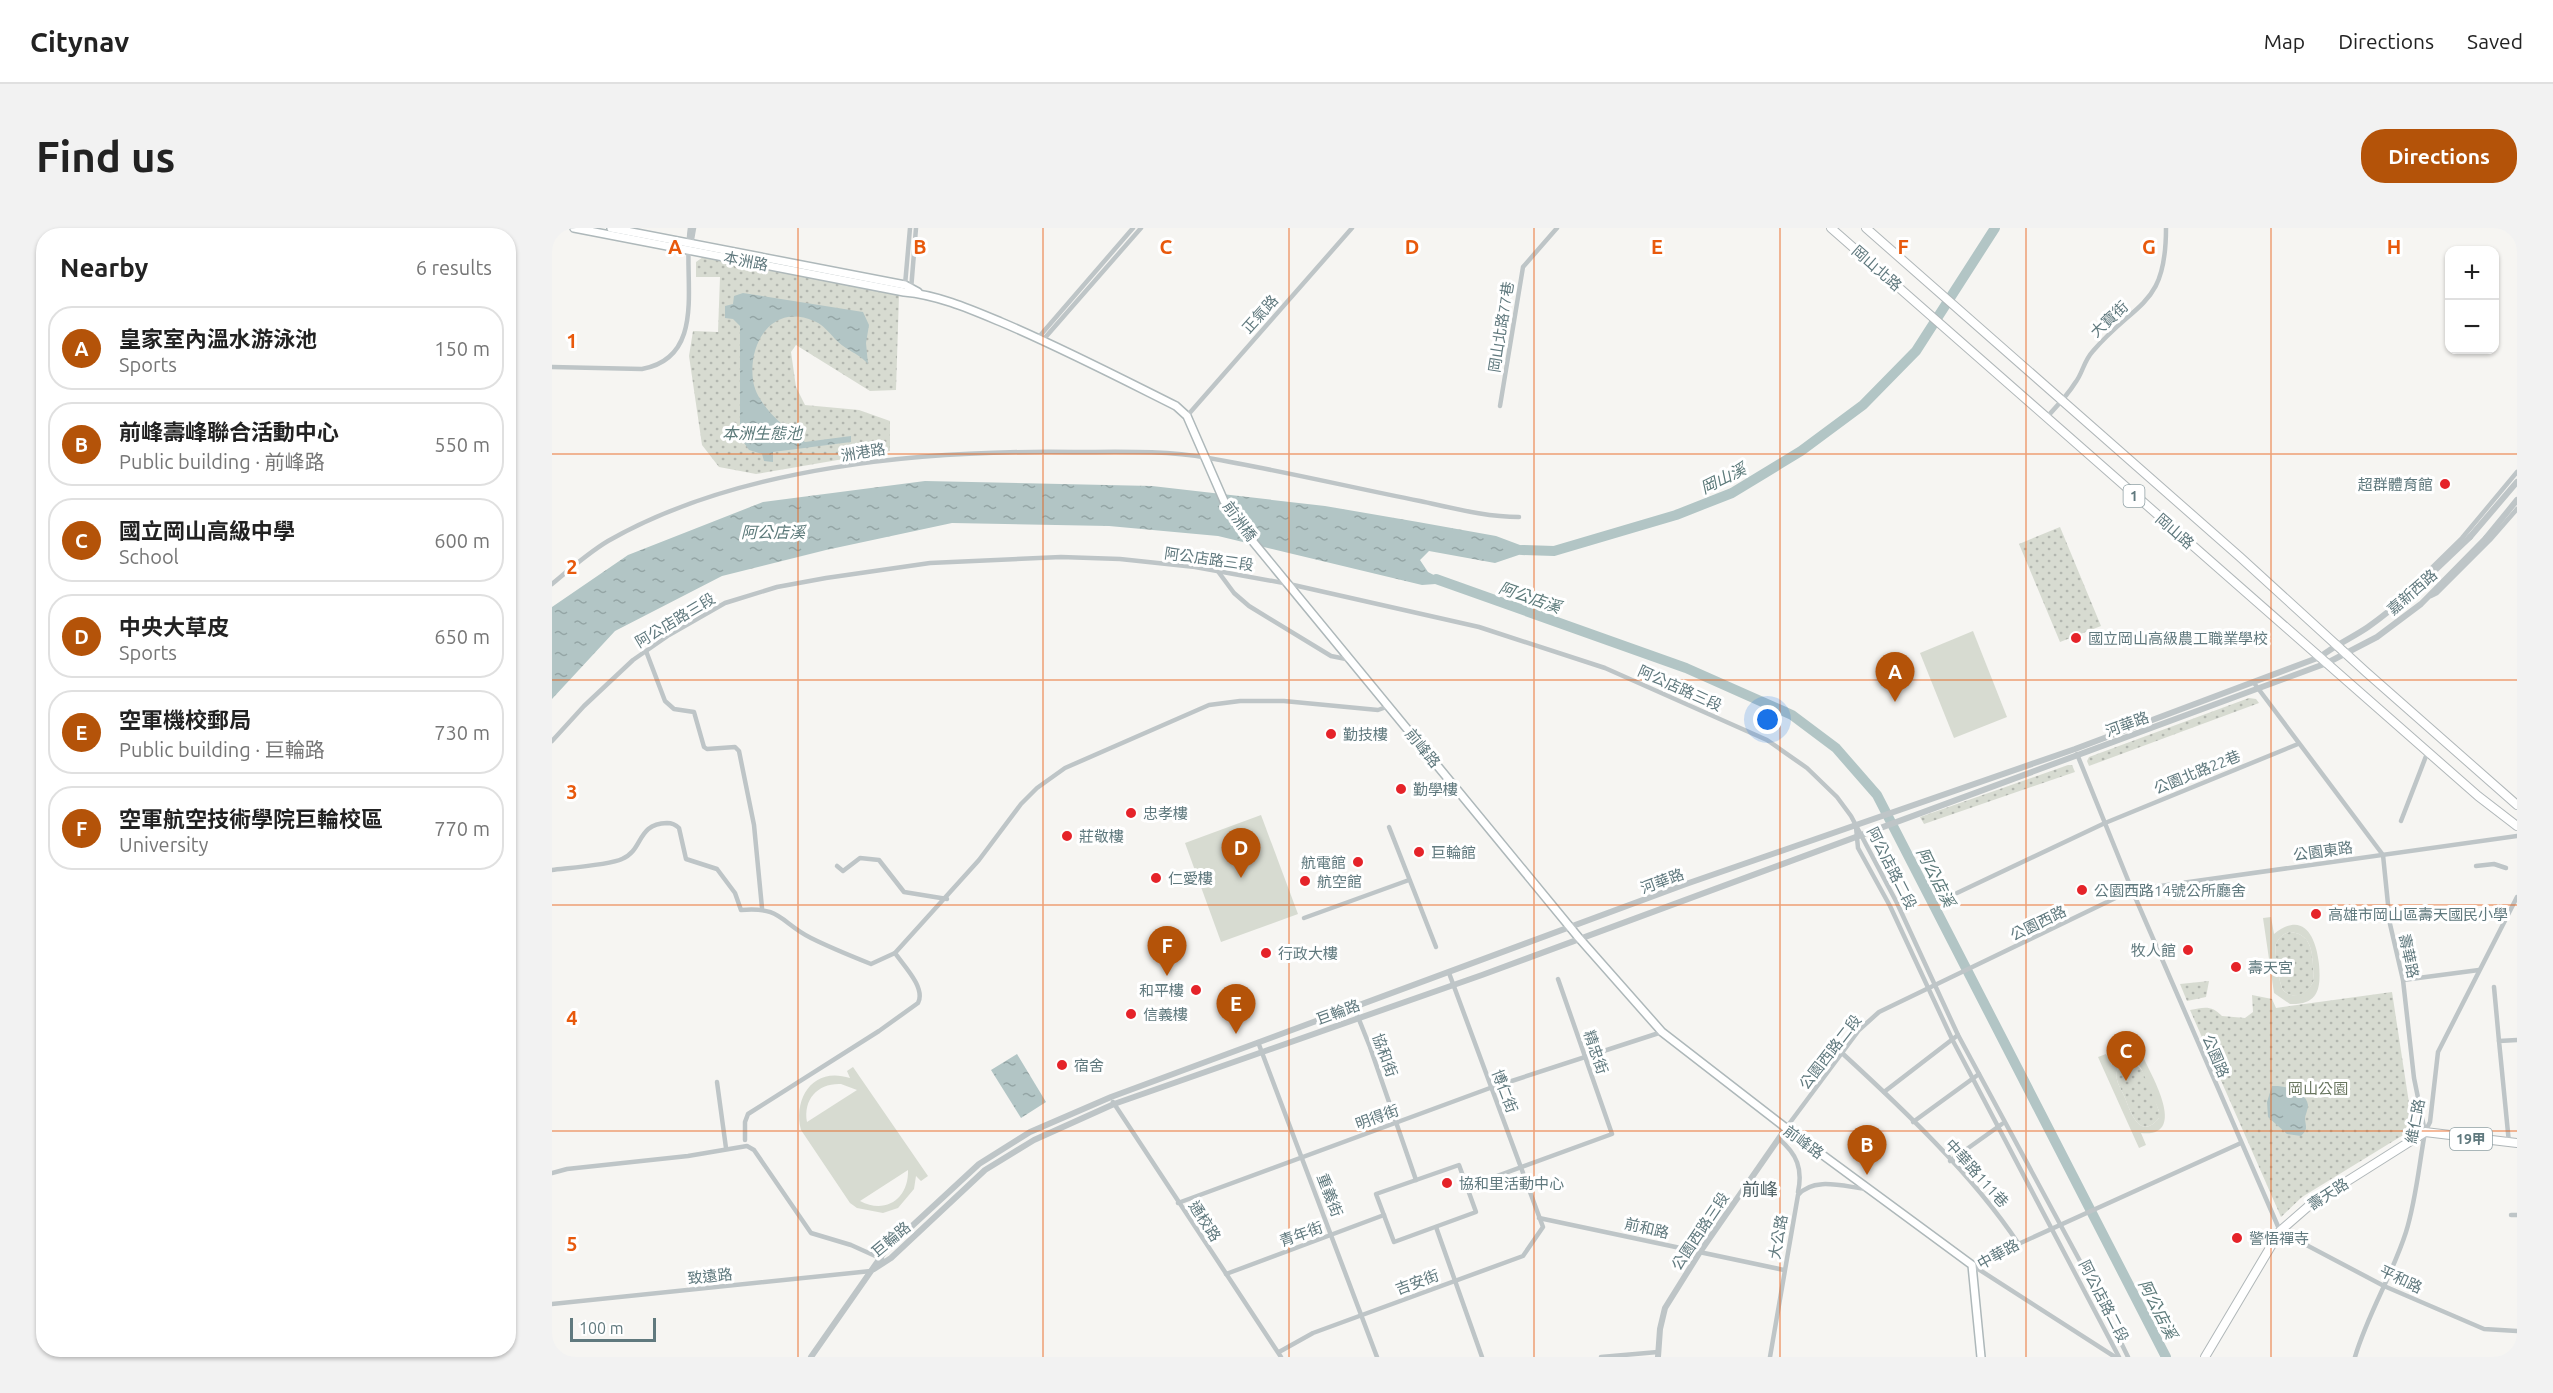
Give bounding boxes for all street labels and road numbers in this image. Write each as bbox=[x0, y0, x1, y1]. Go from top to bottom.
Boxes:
street label: 岡山北路 bbox=[1849, 242, 1905, 294]
street label: 本洲路 bbox=[722, 248, 770, 274]
street label: 岡山北路77巷 bbox=[1485, 280, 1517, 374]
street label: 正氣路 bbox=[1239, 292, 1281, 336]
street label: 大寶街 bbox=[2087, 297, 2131, 341]
street label: 洲港路 bbox=[839, 440, 887, 464]
road number: 1 bbox=[2124, 485, 2144, 507]
street label: 前洲橋 bbox=[1220, 498, 1260, 544]
street label: 岡山路 bbox=[2152, 510, 2198, 552]
street label: 阿公店路三段 bbox=[1163, 544, 1255, 574]
street label: 嘉新西路 bbox=[2384, 566, 2440, 618]
street label: 阿公店路三段 bbox=[632, 590, 718, 650]
street label: 阿公店路三段 bbox=[1635, 662, 1725, 714]
street label: 河華路 bbox=[2103, 708, 2151, 740]
street label: 前峰路 bbox=[1402, 725, 1444, 771]
street label: 公園北路22巷 bbox=[2151, 747, 2243, 797]
street label: 阿公店路二段 bbox=[1864, 824, 1920, 912]
street label: 公園東路 bbox=[2292, 838, 2354, 864]
street label: 河華路 bbox=[1638, 865, 1686, 897]
street label: 公園西路 bbox=[2007, 902, 2069, 944]
street label: 壽華路 bbox=[2396, 932, 2422, 980]
street label: 巨輪路 bbox=[1314, 996, 1362, 1028]
street label: 公園西路二段 bbox=[1796, 1011, 1864, 1093]
street label: 精忠街 bbox=[1581, 1028, 1611, 1076]
street label: 協和街 bbox=[1369, 1031, 1401, 1079]
street label: 公園路 bbox=[2199, 1032, 2233, 1080]
street label: 博仁街 bbox=[1489, 1067, 1521, 1115]
street label: 維仁路 bbox=[2402, 1097, 2428, 1145]
street label: 明得街 bbox=[1353, 1101, 1401, 1133]
street label: 前峰路 bbox=[1781, 1122, 1827, 1162]
road number: 19甲 bbox=[2450, 1128, 2492, 1150]
street label: 中華路111巷 bbox=[1942, 1136, 2012, 1210]
street label: 重義街 bbox=[1314, 1171, 1346, 1219]
street label: 壽天路 bbox=[2304, 1175, 2352, 1213]
street label: 公園西路三段 bbox=[1668, 1189, 1732, 1273]
street label: 通校路 bbox=[1186, 1197, 1224, 1245]
street label: 大公路 bbox=[1766, 1213, 1790, 1261]
street label: 前和路 bbox=[1623, 1215, 1671, 1241]
street label: 巨輪路 bbox=[868, 1218, 914, 1260]
street label: 青年街 bbox=[1277, 1218, 1325, 1250]
street label: 中華路 bbox=[1974, 1236, 2022, 1272]
street label: 阿公店路二段 bbox=[2076, 1257, 2132, 1345]
street label: 平和路 bbox=[2377, 1262, 2425, 1296]
street label: 致遠路 bbox=[687, 1265, 733, 1287]
street label: 吉安街 bbox=[1393, 1266, 1441, 1298]

